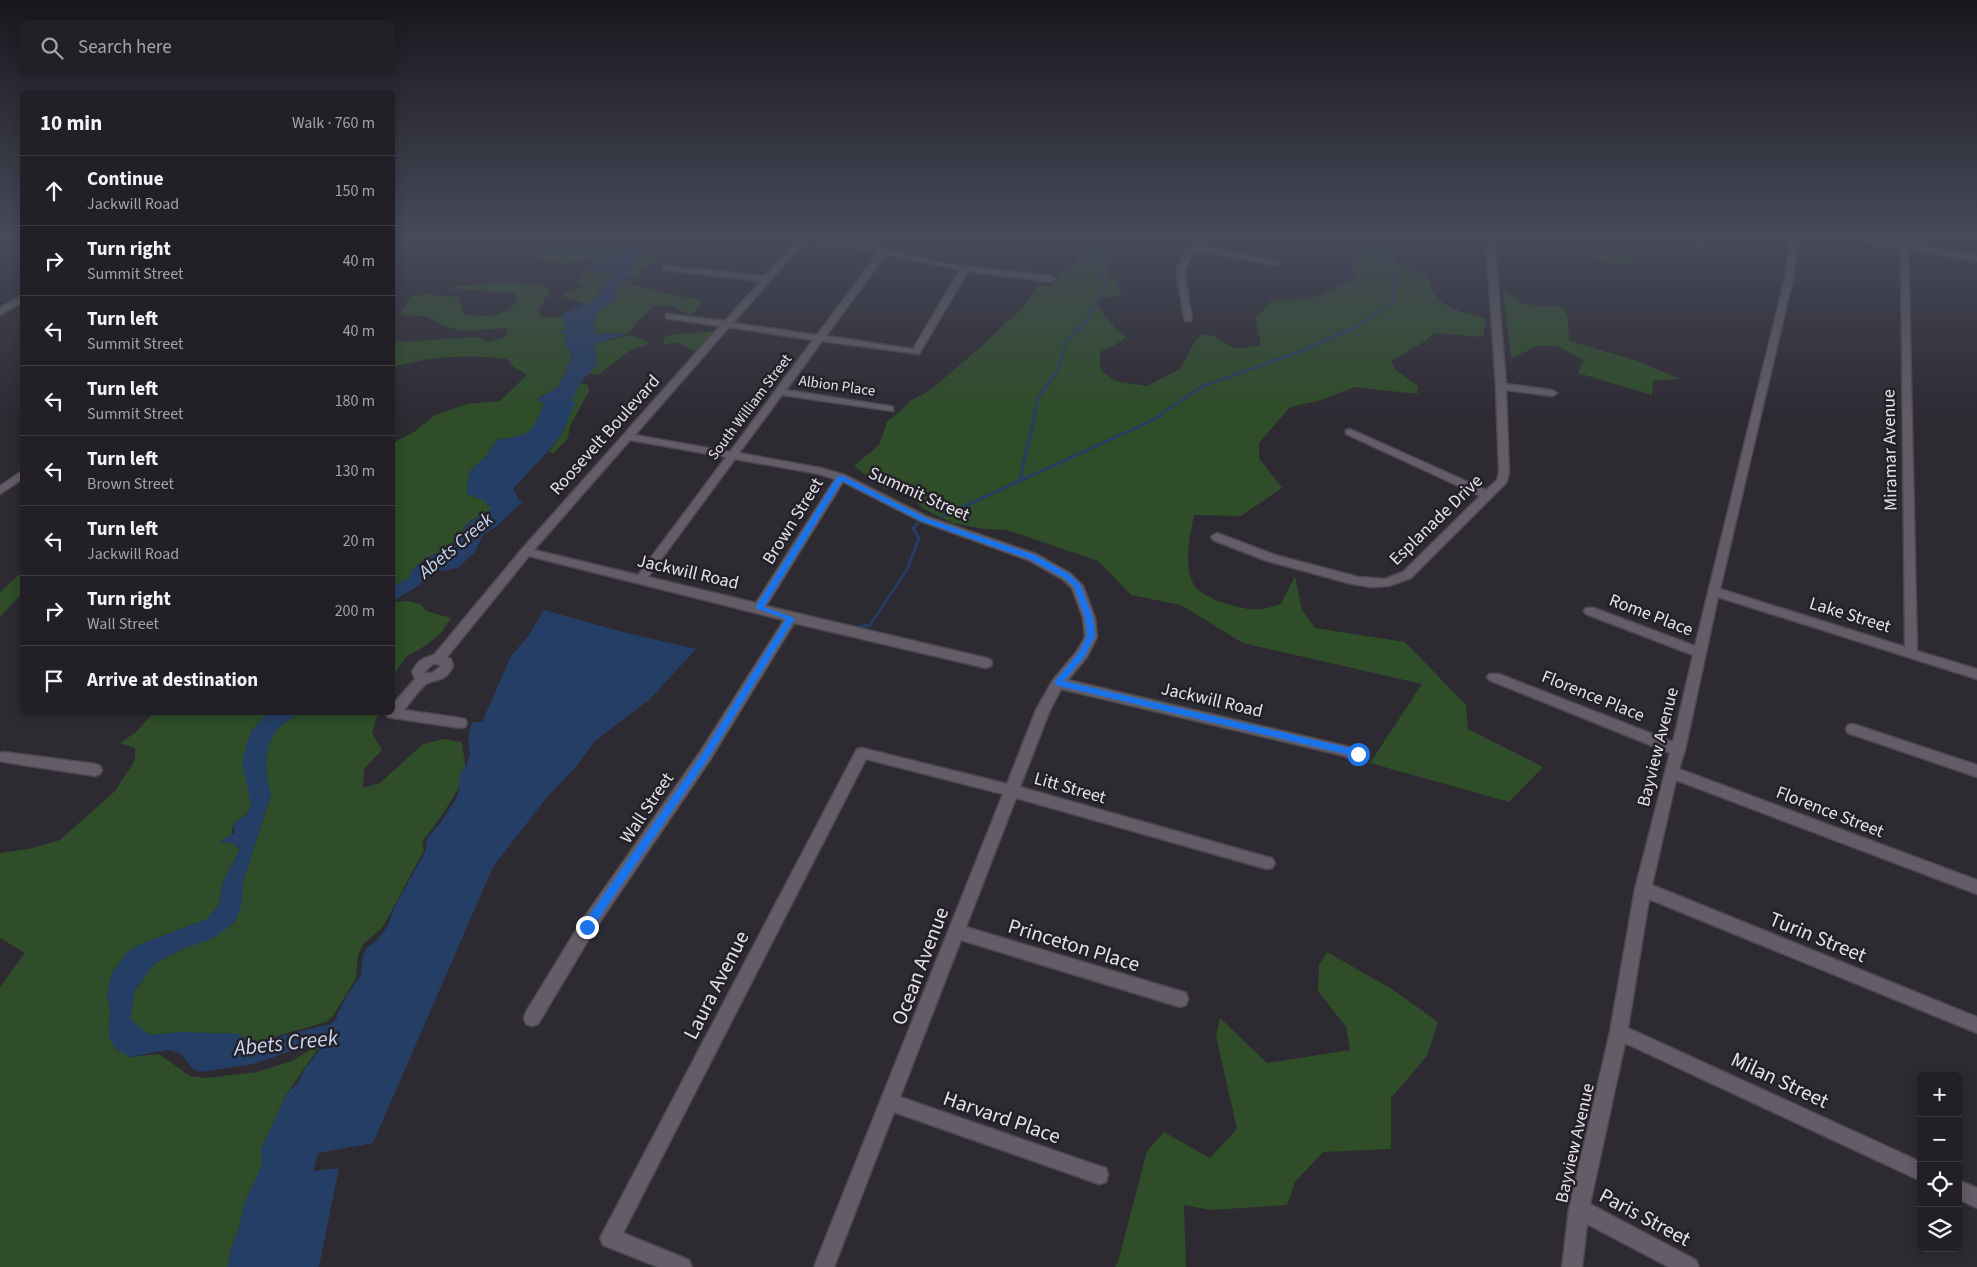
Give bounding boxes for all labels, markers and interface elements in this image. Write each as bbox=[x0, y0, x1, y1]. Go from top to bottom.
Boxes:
search box bbox=[20, 20, 395, 75]
icon: search bbox=[38, 34, 66, 62]
text: Search here bbox=[78, 34, 172, 61]
text: 10 min bbox=[40, 108, 102, 138]
text: Walk · 760 m bbox=[292, 112, 375, 134]
text: Continue bbox=[87, 166, 164, 193]
icon: ahead bbox=[40, 177, 68, 205]
text: 150 m bbox=[335, 180, 375, 202]
text: Jackwill Road bbox=[87, 193, 179, 215]
text: Turn right bbox=[87, 236, 171, 263]
icon: right bbox=[40, 247, 68, 275]
text: 40 m bbox=[343, 250, 375, 272]
text: Summit Street bbox=[87, 263, 183, 285]
text: Turn left bbox=[87, 306, 158, 333]
icon: left bbox=[40, 317, 68, 345]
text: 40 m bbox=[343, 320, 375, 342]
text: Summit Street bbox=[87, 333, 183, 355]
street label: South William Street bbox=[703, 350, 797, 464]
street label: Roosevelt Boulevard bbox=[544, 369, 666, 501]
street label: Albion Place bbox=[797, 370, 877, 402]
text: Turn left bbox=[87, 376, 158, 403]
icon: left bbox=[40, 387, 68, 415]
street label: Miramar Avenue bbox=[1876, 389, 1904, 511]
text: 180 m bbox=[335, 390, 375, 412]
text: Summit Street bbox=[87, 403, 183, 425]
text: Turn left bbox=[87, 446, 158, 473]
icon: left bbox=[40, 457, 68, 485]
text: 130 m bbox=[335, 460, 375, 482]
street label: Summit Street bbox=[864, 461, 974, 527]
street label: Esplanade Drive bbox=[1384, 469, 1488, 571]
text: Brown Street bbox=[87, 473, 174, 495]
street label: Brown Street bbox=[756, 473, 830, 569]
water label: Abets Creek bbox=[412, 506, 500, 586]
text: Turn left bbox=[87, 516, 158, 543]
icon: left bbox=[40, 527, 68, 555]
text: 20 m bbox=[343, 530, 375, 552]
text: Jackwill Road bbox=[87, 543, 179, 565]
street label: Jackwill Road bbox=[635, 548, 741, 596]
text: Turn right bbox=[87, 586, 171, 613]
street label: Rome Place bbox=[1606, 588, 1697, 642]
street label: Lake Street bbox=[1806, 591, 1894, 639]
icon: right bbox=[40, 597, 68, 625]
text: 200 m bbox=[335, 600, 375, 622]
text: Wall Street bbox=[87, 613, 159, 635]
street label: Florence Place bbox=[1538, 664, 1648, 728]
icon: arrive bbox=[40, 667, 68, 695]
text: Arrive at destination bbox=[87, 667, 258, 694]
street label: Jackwill Road bbox=[1159, 676, 1265, 724]
street label: Bayview Avenue bbox=[1631, 685, 1685, 809]
route start bbox=[1347, 743, 1370, 766]
street label: Litt Street bbox=[1031, 766, 1109, 810]
street label: Wall Street bbox=[614, 768, 680, 848]
street label: Florence Street bbox=[1773, 780, 1887, 844]
street label: Ocean Avenue bbox=[884, 903, 956, 1029]
street label: Turin Street bbox=[1765, 904, 1871, 970]
street label: Princeton Place bbox=[1004, 911, 1144, 979]
route end bbox=[576, 916, 599, 939]
street label: Laura Avenue bbox=[676, 925, 756, 1045]
water label: Abets Creek bbox=[230, 1022, 340, 1065]
street label: Milan Street bbox=[1726, 1044, 1834, 1116]
map controls bbox=[1917, 1072, 1962, 1252]
button: + bbox=[1917, 1072, 1962, 1117]
street label: Bayview Avenue bbox=[1549, 1081, 1601, 1205]
street label: Harvard Place bbox=[939, 1083, 1065, 1151]
button: − bbox=[1917, 1117, 1962, 1162]
button: locate bbox=[1917, 1162, 1962, 1207]
street label: Paris Street bbox=[1594, 1180, 1696, 1254]
button: layers bbox=[1917, 1207, 1962, 1252]

